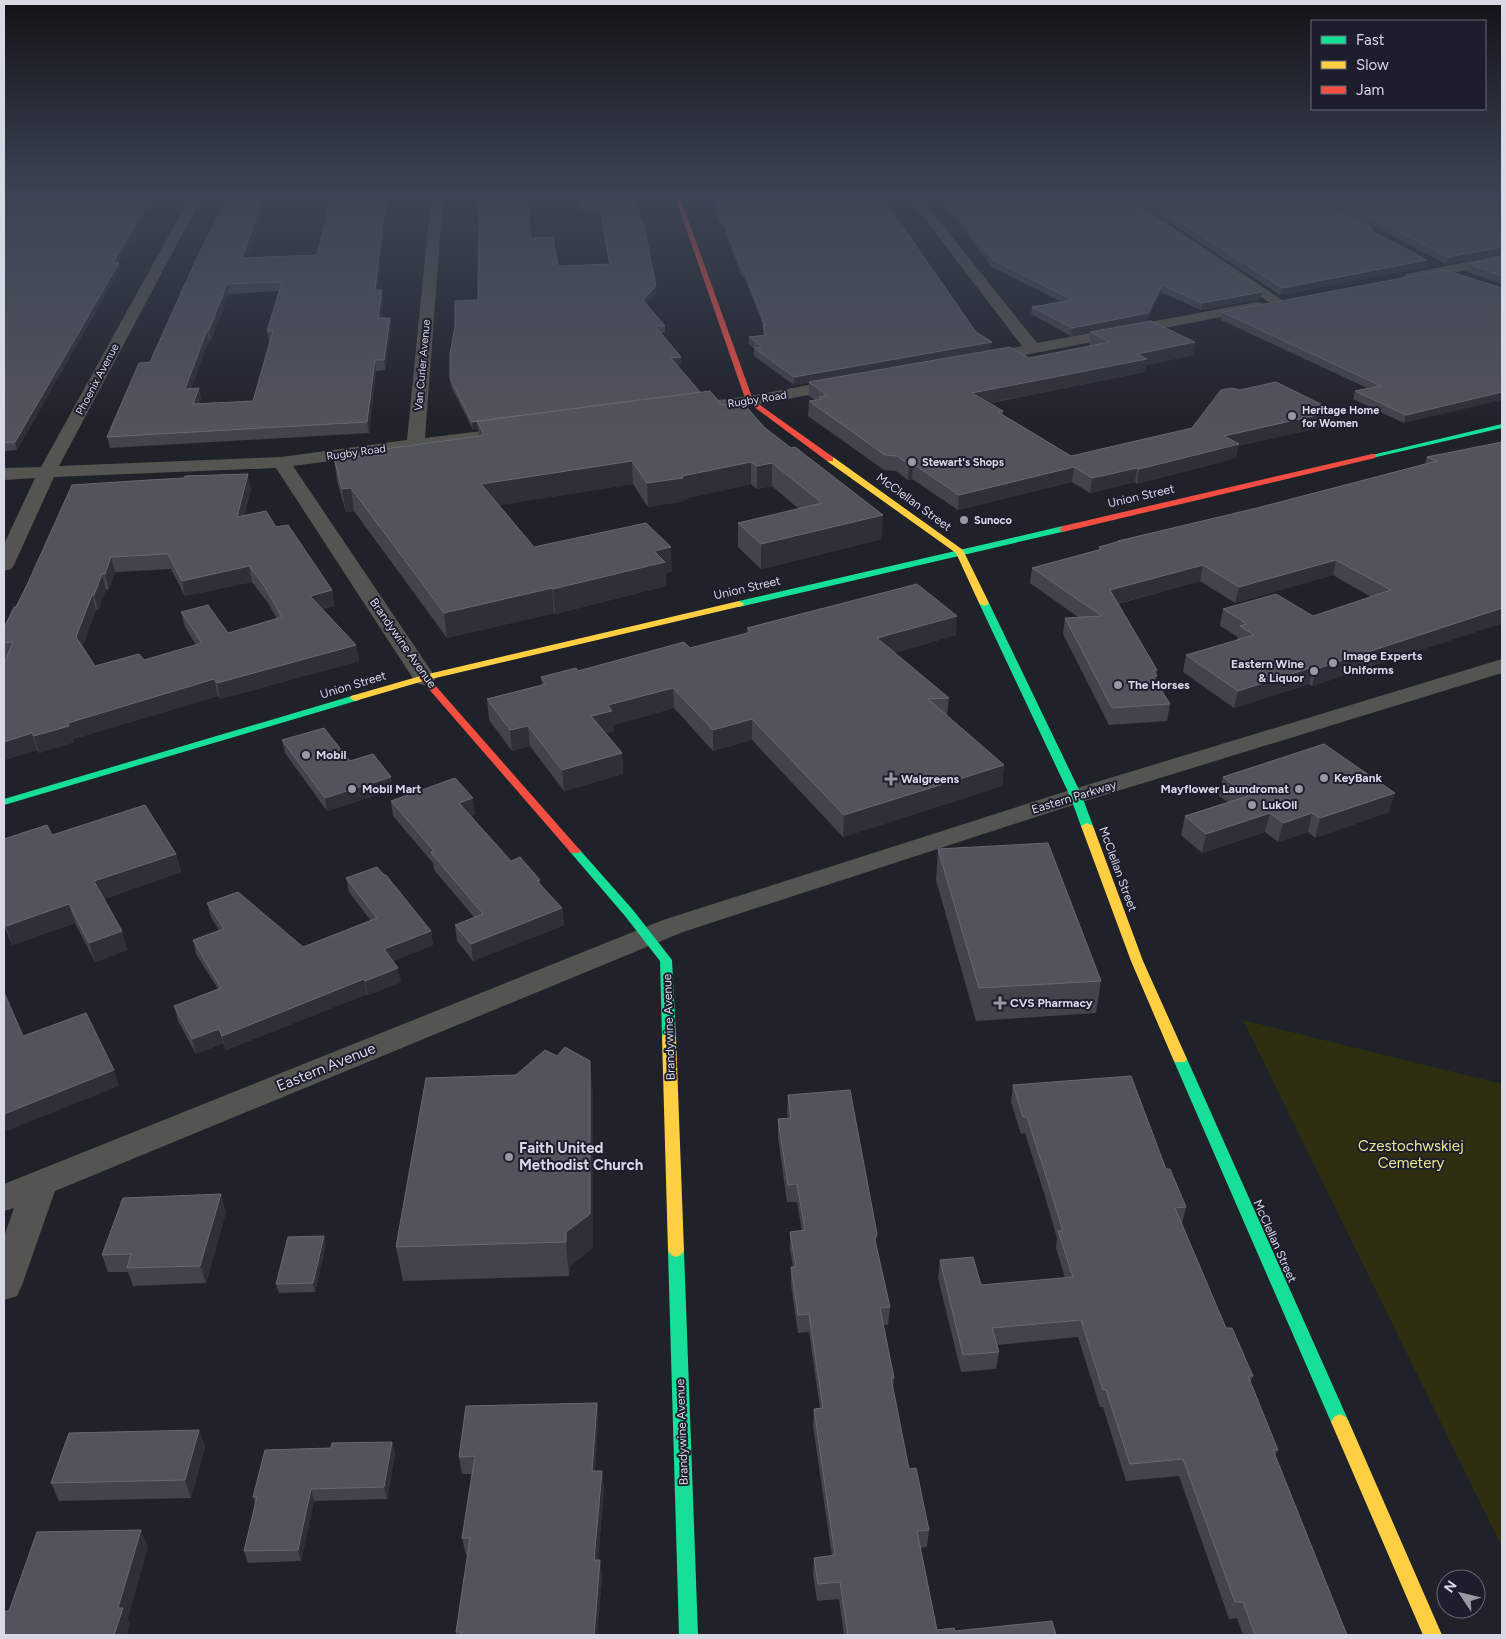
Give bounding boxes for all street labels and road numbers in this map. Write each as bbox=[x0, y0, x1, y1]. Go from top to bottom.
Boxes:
street label: Van Curler Avenue bbox=[412, 319, 433, 411]
street label: Phoenix Avenue bbox=[73, 341, 122, 417]
street label: Rugby Road bbox=[727, 388, 788, 411]
street label: Rugby Road bbox=[326, 442, 386, 463]
street label: McClellan Street bbox=[874, 470, 955, 534]
street label: Union Street bbox=[1106, 481, 1176, 510]
street label: Union Street bbox=[712, 573, 782, 602]
street label: Brandywine Avenue bbox=[367, 595, 440, 691]
street label: Union Street bbox=[318, 668, 388, 702]
street label: Eastern Parkway bbox=[1030, 777, 1119, 817]
street label: McClellan Street bbox=[1096, 825, 1140, 914]
street label: Brandywine Avenue bbox=[660, 973, 678, 1080]
street label: Eastern Avenue bbox=[274, 1039, 378, 1095]
street label: McClellan Street bbox=[1250, 1197, 1300, 1285]
street label: Brandywine Avenue bbox=[673, 1378, 691, 1485]

